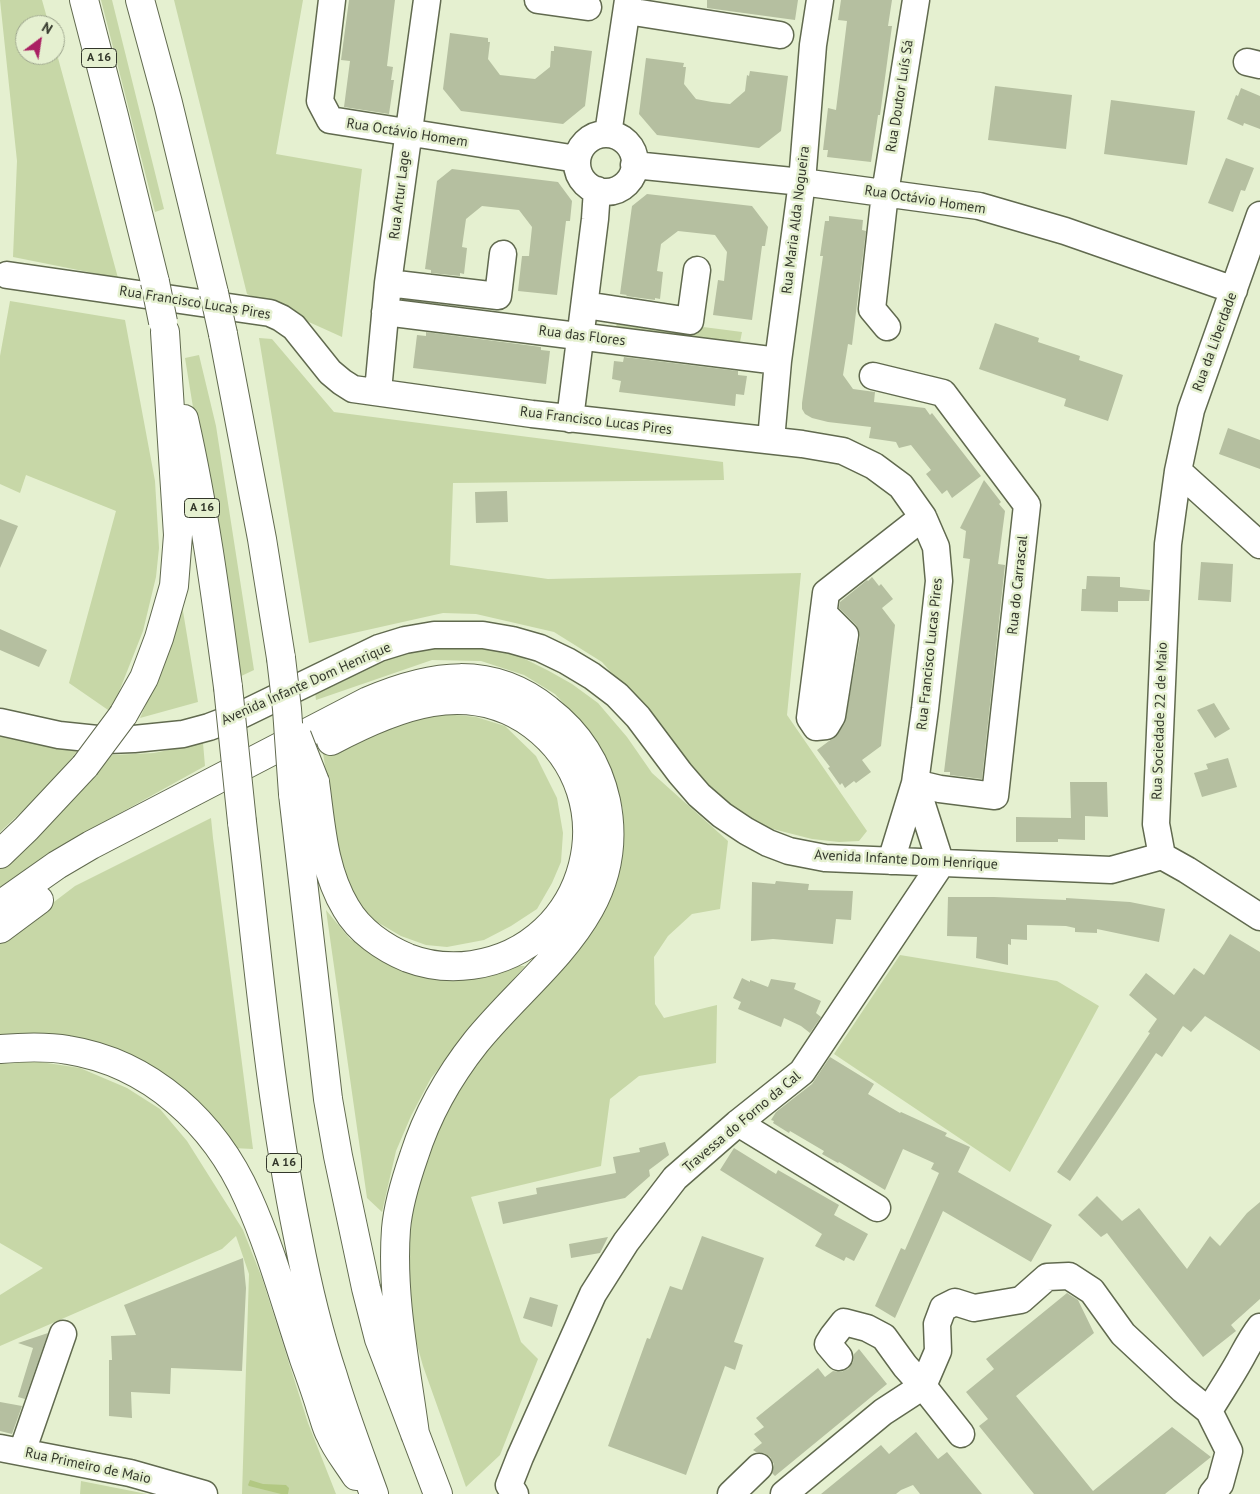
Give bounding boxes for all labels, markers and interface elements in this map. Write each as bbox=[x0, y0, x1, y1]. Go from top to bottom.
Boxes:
north arrow bbox=[15, 15, 65, 65]
text: N bbox=[39, 18, 56, 38]
street label: Rua Doutor Luís Sá bbox=[883, 39, 917, 153]
road number: A 16 bbox=[82, 48, 116, 68]
street label: Rua Octávio Homem bbox=[345, 115, 469, 151]
street label: Rua Maria Alda Nogueira bbox=[779, 145, 813, 295]
street label: Rua Artur Lage bbox=[386, 150, 414, 240]
street label: Rua Octávio Homem bbox=[863, 182, 987, 218]
street label: Rua Francisco Lucas Pires bbox=[118, 283, 272, 323]
street label: Rua da Liberdade bbox=[1189, 290, 1241, 394]
street label: Rua das Flores bbox=[538, 322, 626, 350]
street label: Rua Francisco Lucas Pires bbox=[519, 403, 673, 439]
road number: A 16 bbox=[184, 498, 220, 518]
street label: Rua do Carrascal bbox=[1004, 535, 1032, 635]
street label: Rua Francisco Lucas Pires bbox=[914, 577, 946, 731]
street label: Avenida Infante Dom Henrique bbox=[219, 639, 393, 729]
street label: Rua Sociedade 22 de Maio bbox=[1149, 642, 1171, 800]
street label: Avenida Infante Dom Henrique bbox=[814, 847, 998, 873]
street label: Travessa do Forno da Cal bbox=[680, 1068, 804, 1176]
road number: A 16 bbox=[266, 1154, 302, 1172]
street label: Rua Primeiro de Maio bbox=[24, 1444, 152, 1488]

